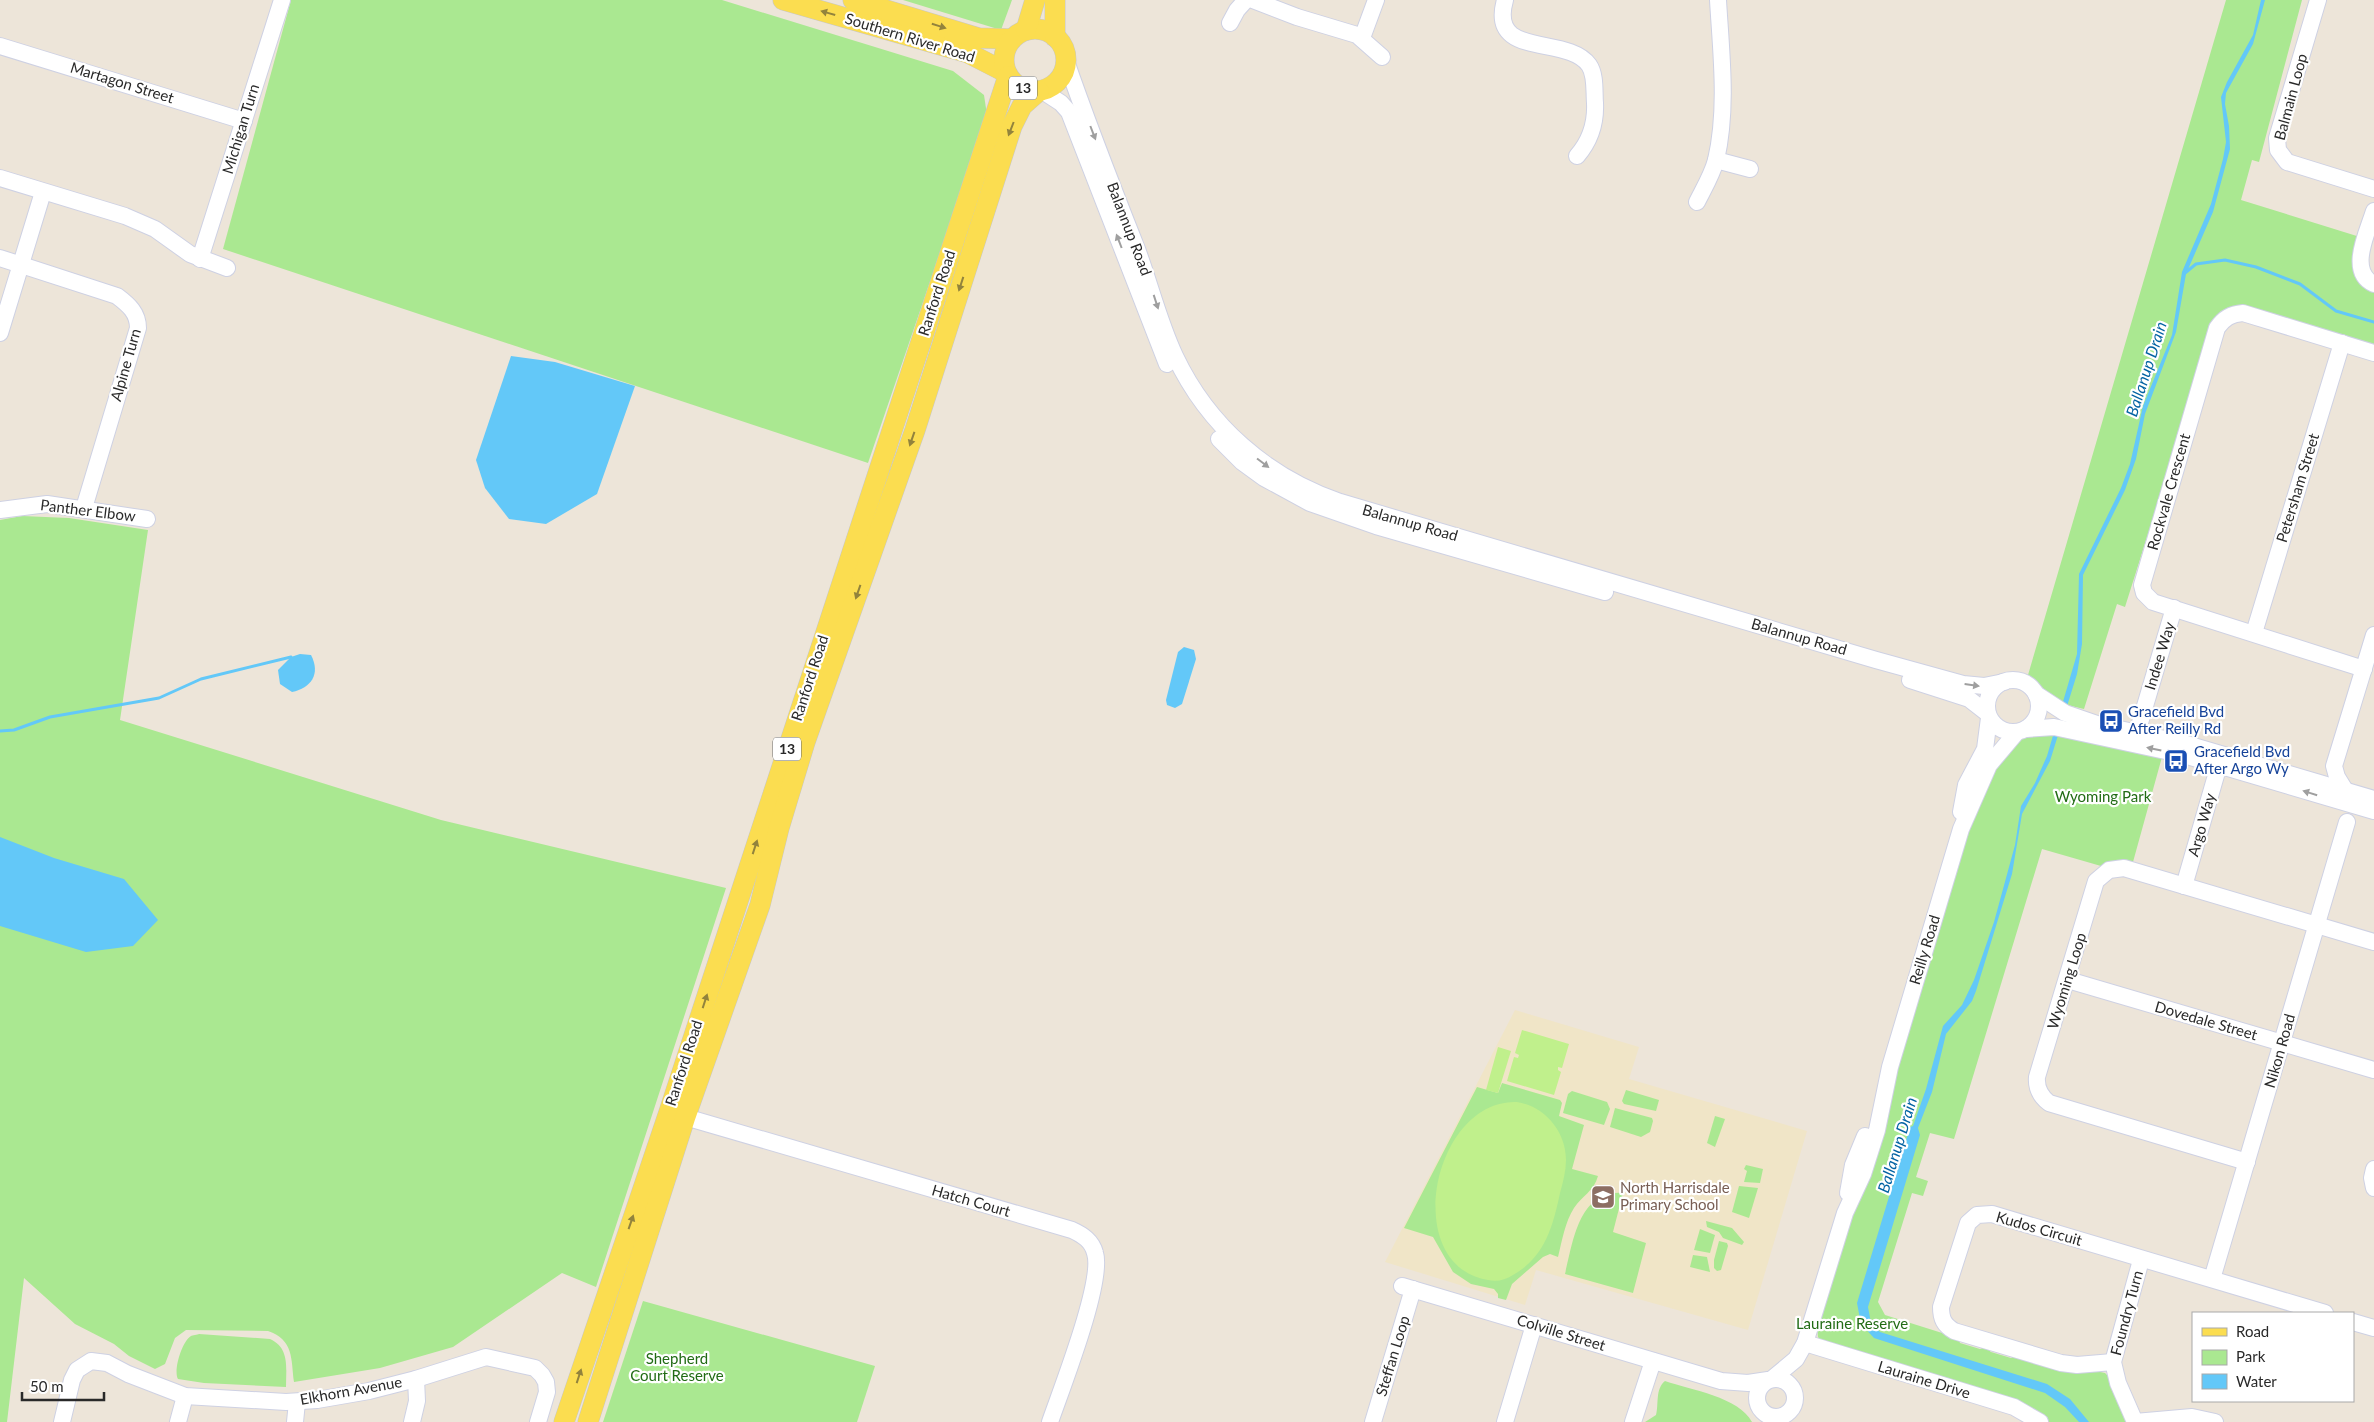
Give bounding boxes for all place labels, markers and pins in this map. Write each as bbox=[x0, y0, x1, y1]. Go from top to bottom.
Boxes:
place label: Gracefield Bvd After Reilly Rd bbox=[2128, 702, 2224, 737]
bus stop icon: Gracefield Bvd After Reilly Rd bbox=[2098, 708, 2124, 734]
place label: Gracefield Bvd After Argo Wy bbox=[2194, 742, 2290, 777]
bus stop icon: Gracefield Bvd After Argo Wy bbox=[2163, 748, 2189, 774]
place label: North Harrisdale Primary School bbox=[1620, 1178, 1730, 1213]
school or university icon: North Harrisdale Primary School bbox=[1590, 1184, 1616, 1210]

